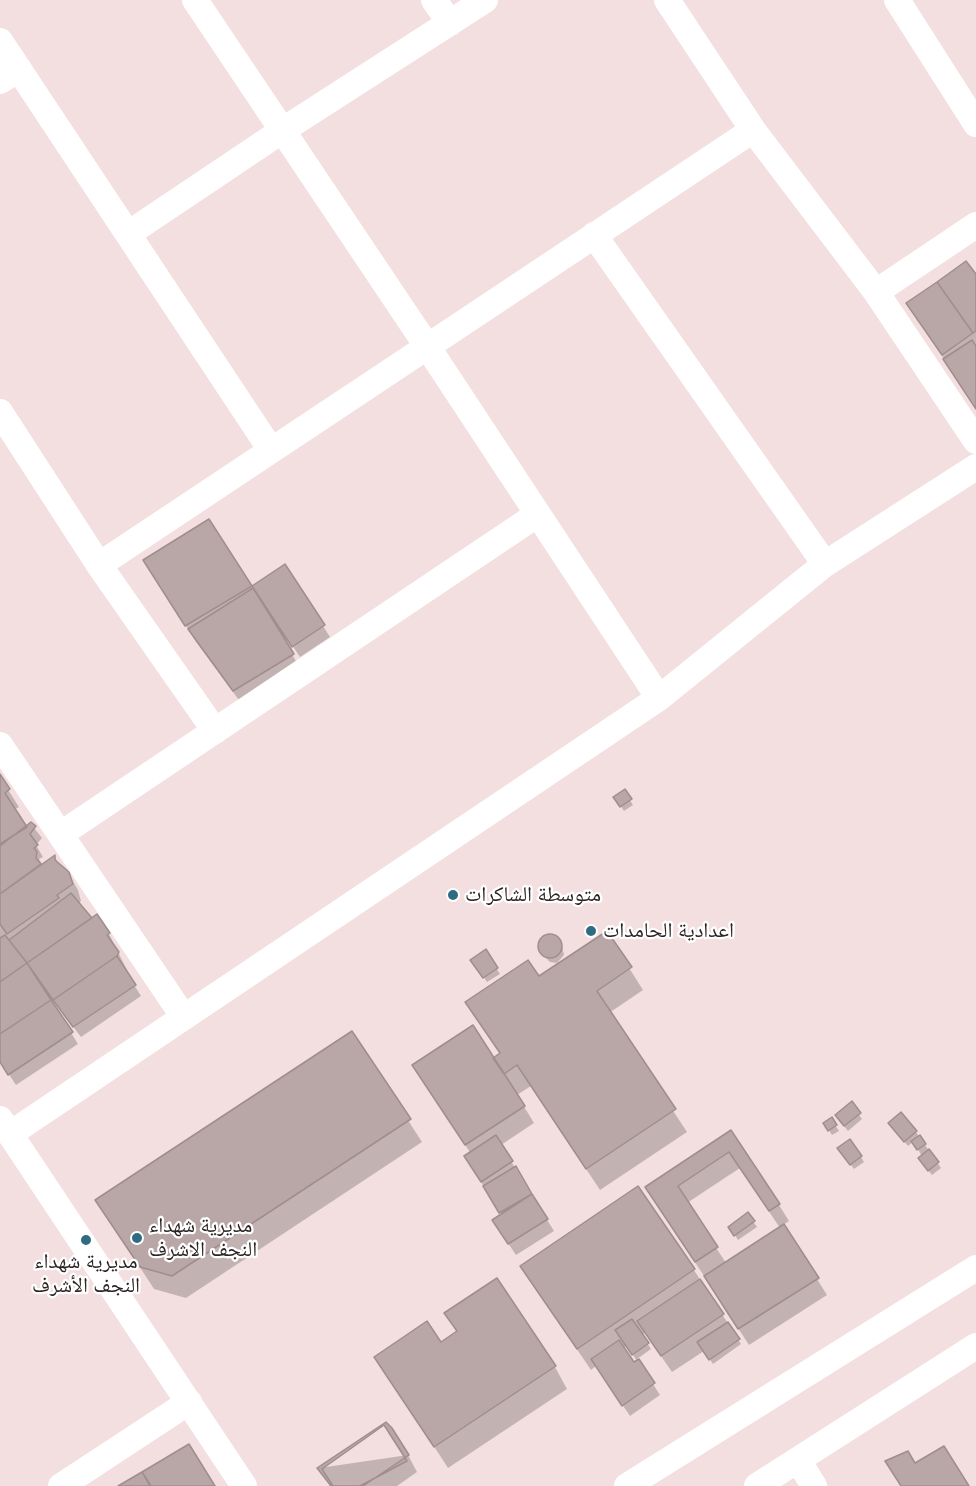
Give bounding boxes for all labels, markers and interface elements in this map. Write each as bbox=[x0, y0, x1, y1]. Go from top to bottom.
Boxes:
place label: متوسطة الشاكرات bbox=[465, 882, 601, 908]
marker: متوسطة الشاكرات bbox=[446, 888, 460, 902]
place label: اعدادية الحامدات bbox=[603, 918, 734, 944]
marker: اعدادية الحامدات bbox=[584, 924, 598, 938]
place label: مديرية شهداء النجف الاشرف bbox=[149, 1213, 257, 1263]
marker: مديرية شهداء النجف الاشرف bbox=[130, 1231, 144, 1245]
marker: مديرية شهداء النجف الأشرف bbox=[79, 1233, 93, 1247]
place label: مديرية شهداء النجف الأشرف bbox=[32, 1249, 140, 1299]

